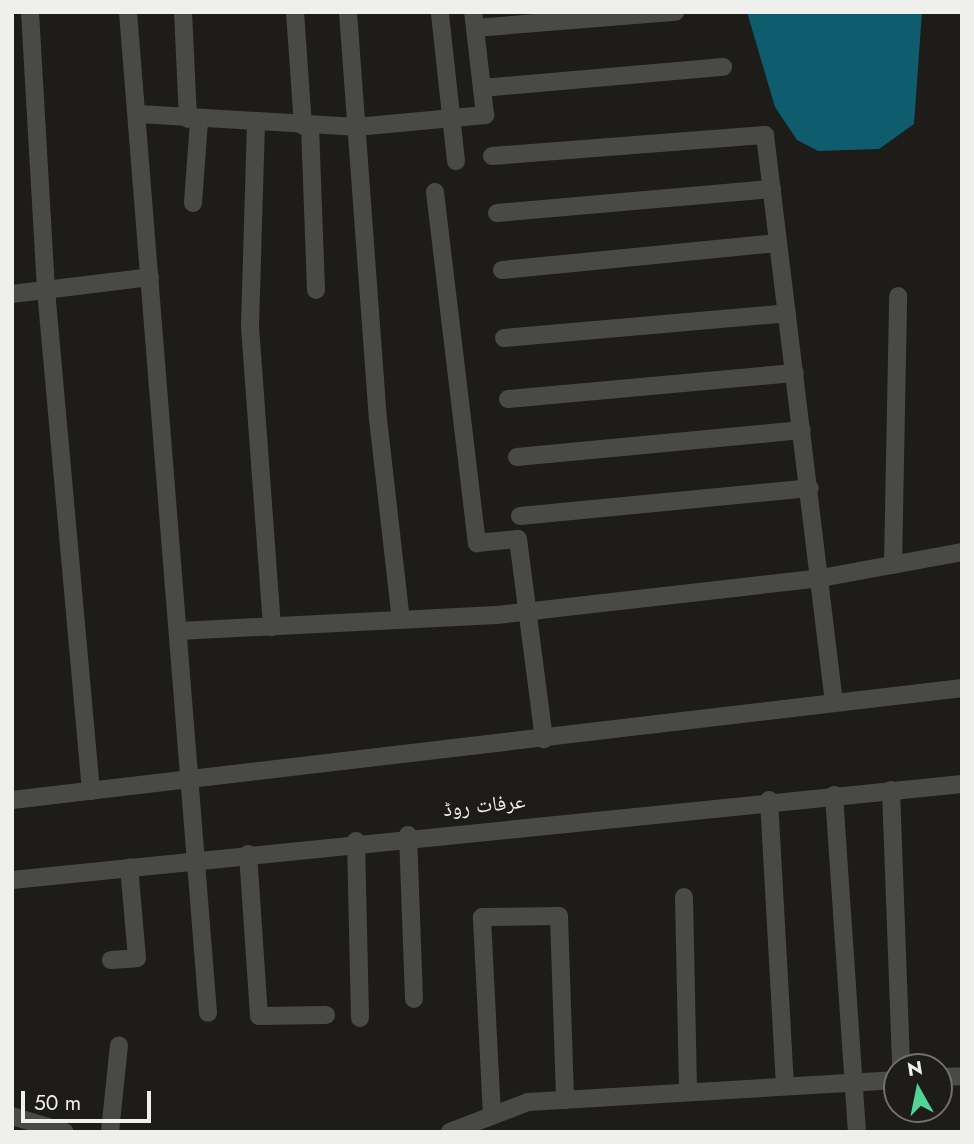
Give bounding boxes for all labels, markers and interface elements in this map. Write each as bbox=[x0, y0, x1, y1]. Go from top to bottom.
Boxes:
street label: عرفات روڈ bbox=[442, 788, 526, 822]
north arrow bbox=[883, 1053, 953, 1123]
text: N bbox=[905, 1054, 925, 1083]
scale bar bbox=[24, 1078, 154, 1122]
text: 50 m bbox=[34, 1088, 81, 1118]

